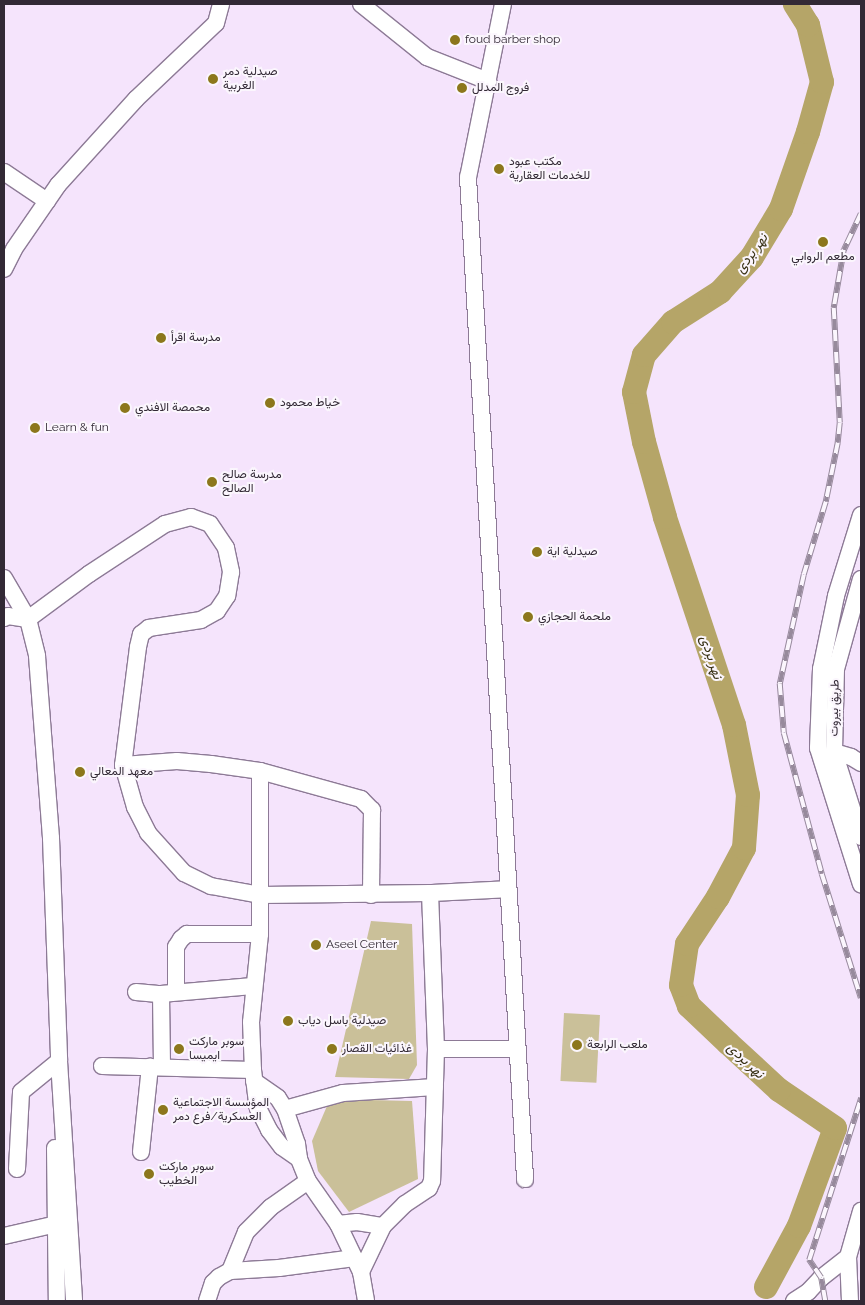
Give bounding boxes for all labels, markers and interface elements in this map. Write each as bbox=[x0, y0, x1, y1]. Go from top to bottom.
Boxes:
place label: foud barber shop bbox=[465, 33, 561, 47]
marker: foud barber shop bbox=[449, 34, 461, 46]
place label: صيدلية دمر الغربية bbox=[223, 65, 278, 93]
marker: صيدلية دمر الغربية bbox=[207, 73, 219, 85]
place label: فروج المدلل bbox=[472, 81, 529, 95]
marker: فروج المدلل bbox=[456, 82, 468, 94]
place label: مكتب عبود للخدمات العقارية bbox=[509, 155, 590, 183]
marker: مكتب عبود للخدمات العقارية bbox=[493, 163, 505, 175]
water label: نهر بردى bbox=[731, 230, 771, 276]
marker: مطعم الروابي bbox=[817, 236, 829, 248]
place label: مطعم الروابي bbox=[791, 250, 855, 264]
place label: مدرسة اقرأ bbox=[171, 331, 221, 345]
marker: مدرسة اقرأ bbox=[155, 332, 167, 344]
place label: خياط محمود bbox=[280, 396, 340, 410]
marker: خياط محمود bbox=[264, 397, 276, 409]
place label: محمصة الافندي bbox=[135, 401, 210, 415]
marker: محمصة الافندي bbox=[119, 402, 131, 414]
place label: Learn & fun bbox=[45, 421, 109, 435]
marker: Learn & fun bbox=[29, 422, 41, 434]
place label: مدرسة صالح الصالح bbox=[222, 468, 282, 496]
marker: مدرسة صالح الصالح bbox=[206, 476, 218, 488]
place label: صيدلية اية bbox=[547, 545, 598, 559]
marker: صيدلية اية bbox=[531, 546, 543, 558]
place label: ملحمة الحجازي bbox=[538, 610, 611, 624]
marker: ملحمة الحجازي bbox=[522, 611, 534, 623]
water label: نهر بردى bbox=[697, 633, 727, 681]
street label: طريق بيروت bbox=[827, 679, 843, 737]
place label: معهد المعالي bbox=[90, 765, 153, 779]
marker: معهد المعالي bbox=[74, 766, 86, 778]
place label: Aseel Center bbox=[326, 938, 398, 952]
marker: Aseel Center bbox=[310, 939, 322, 951]
place label: صيدلية باسل دياب bbox=[298, 1014, 386, 1028]
marker: صيدلية باسل دياب bbox=[282, 1015, 294, 1027]
place label: سوبر ماركت ايميسا bbox=[189, 1035, 244, 1063]
place label: ملعب الرابعة bbox=[587, 1038, 648, 1052]
marker: ملعب الرابعة bbox=[571, 1039, 583, 1051]
water label: نهر بردى bbox=[724, 1039, 768, 1081]
place label: غذائيات القصار bbox=[342, 1042, 412, 1056]
marker: سوبر ماركت ايميسا bbox=[173, 1043, 185, 1055]
marker: غذائيات القصار bbox=[326, 1043, 338, 1055]
place label: المؤسسة الاجتماعية العسكرية/فرع دمر bbox=[173, 1096, 269, 1124]
marker: المؤسسة الاجتماعية العسكرية/فرع دمر bbox=[157, 1104, 169, 1116]
place label: سوبر ماركت الخطيب bbox=[159, 1160, 214, 1188]
marker: سوبر ماركت الخطيب bbox=[143, 1168, 155, 1180]

